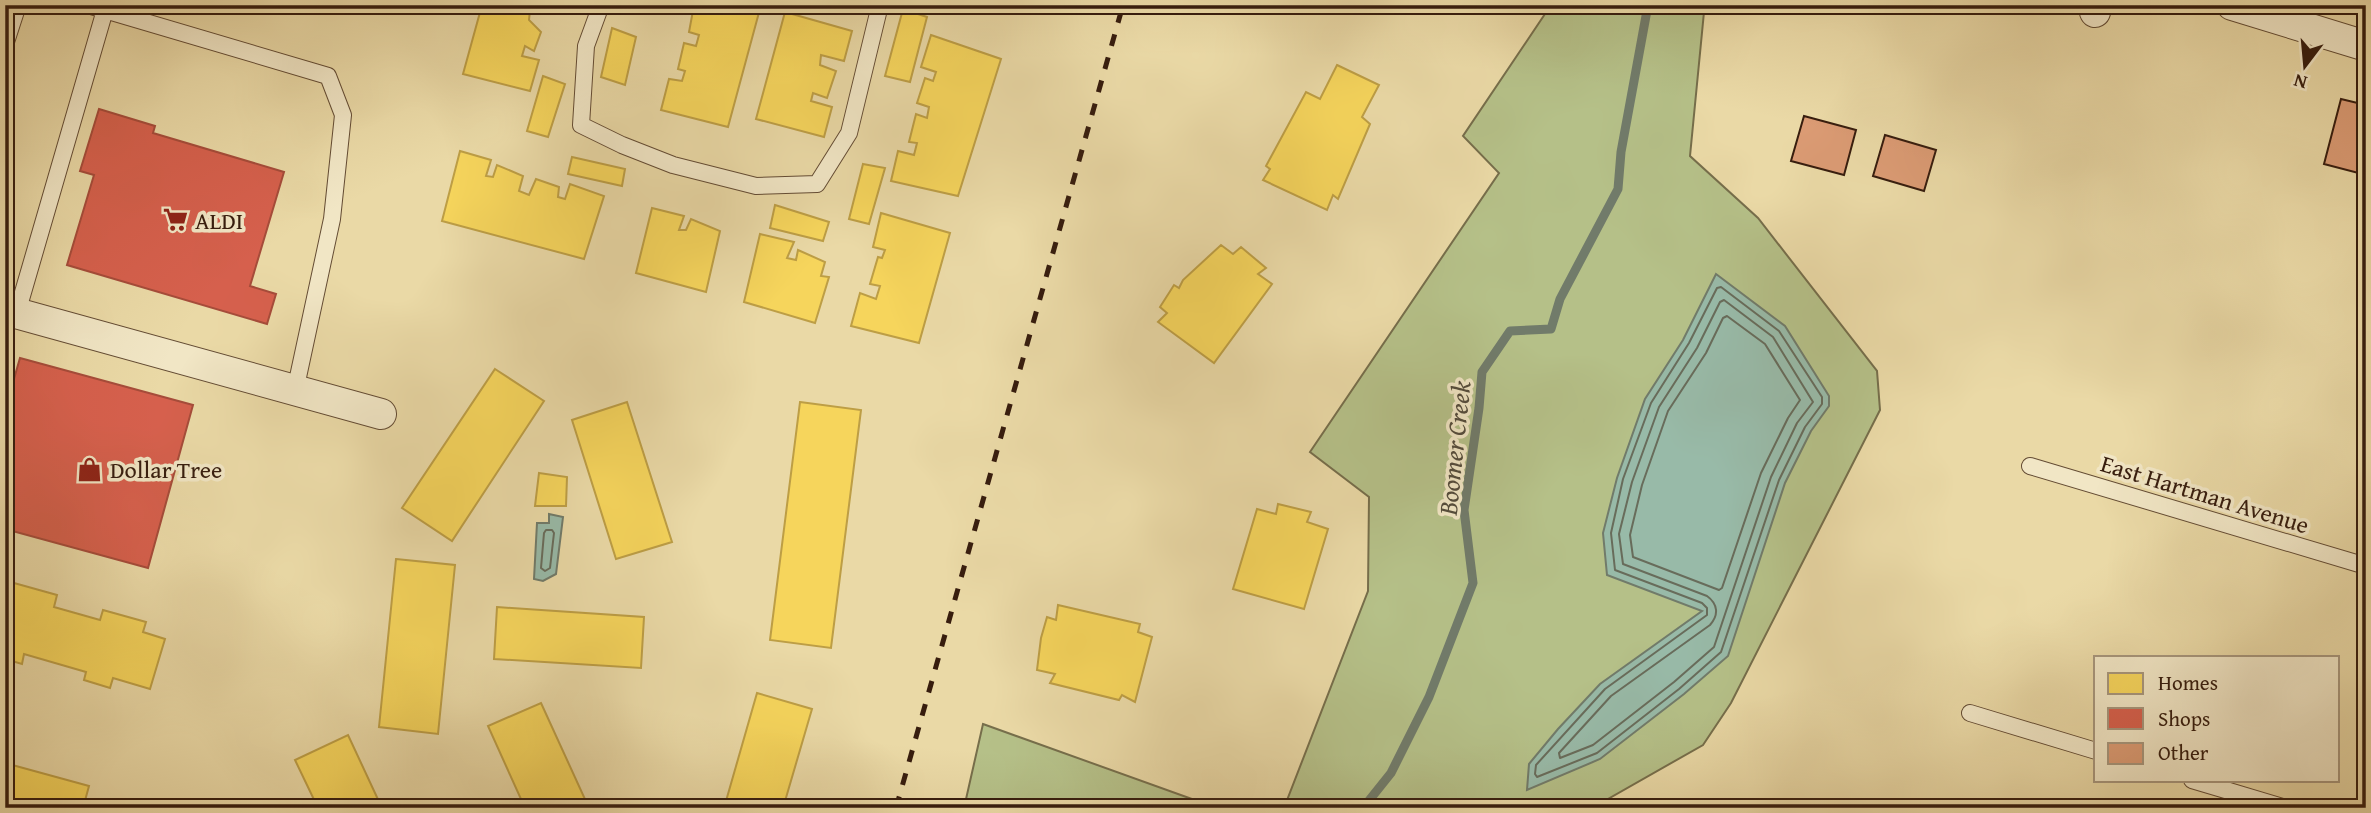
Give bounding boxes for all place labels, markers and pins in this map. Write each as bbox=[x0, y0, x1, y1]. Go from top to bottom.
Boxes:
place label: ALDI bbox=[195, 203, 243, 238]
supermarket icon: ALDI bbox=[161, 206, 189, 234]
place label: Dollar Tree bbox=[110, 452, 222, 487]
shop icon: Dollar Tree bbox=[76, 455, 104, 483]

